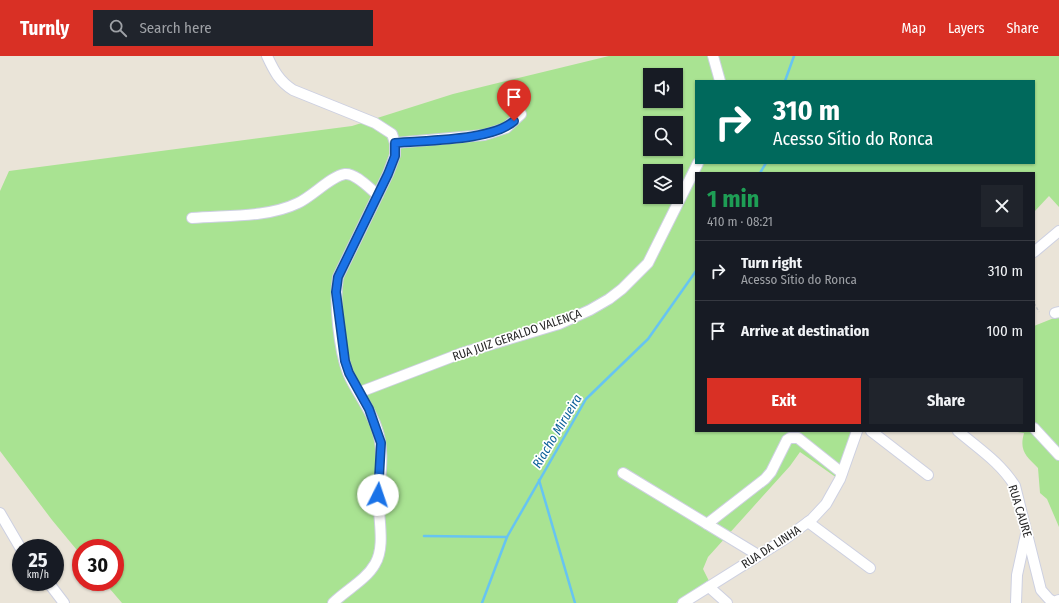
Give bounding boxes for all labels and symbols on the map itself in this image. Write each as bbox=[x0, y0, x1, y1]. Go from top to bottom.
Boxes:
pin bbox=[497, 80, 531, 121]
street label: RUA JUIZ GERALDO VALENÇA bbox=[451, 306, 584, 364]
water label: Riacho Mirueira bbox=[529, 391, 585, 471]
position arrow bbox=[357, 474, 399, 516]
street label: RUA CAURE bbox=[1005, 483, 1035, 539]
street label: RUA DA LINHA bbox=[739, 522, 804, 571]
speed limit sign: 30 bbox=[72, 539, 124, 591]

